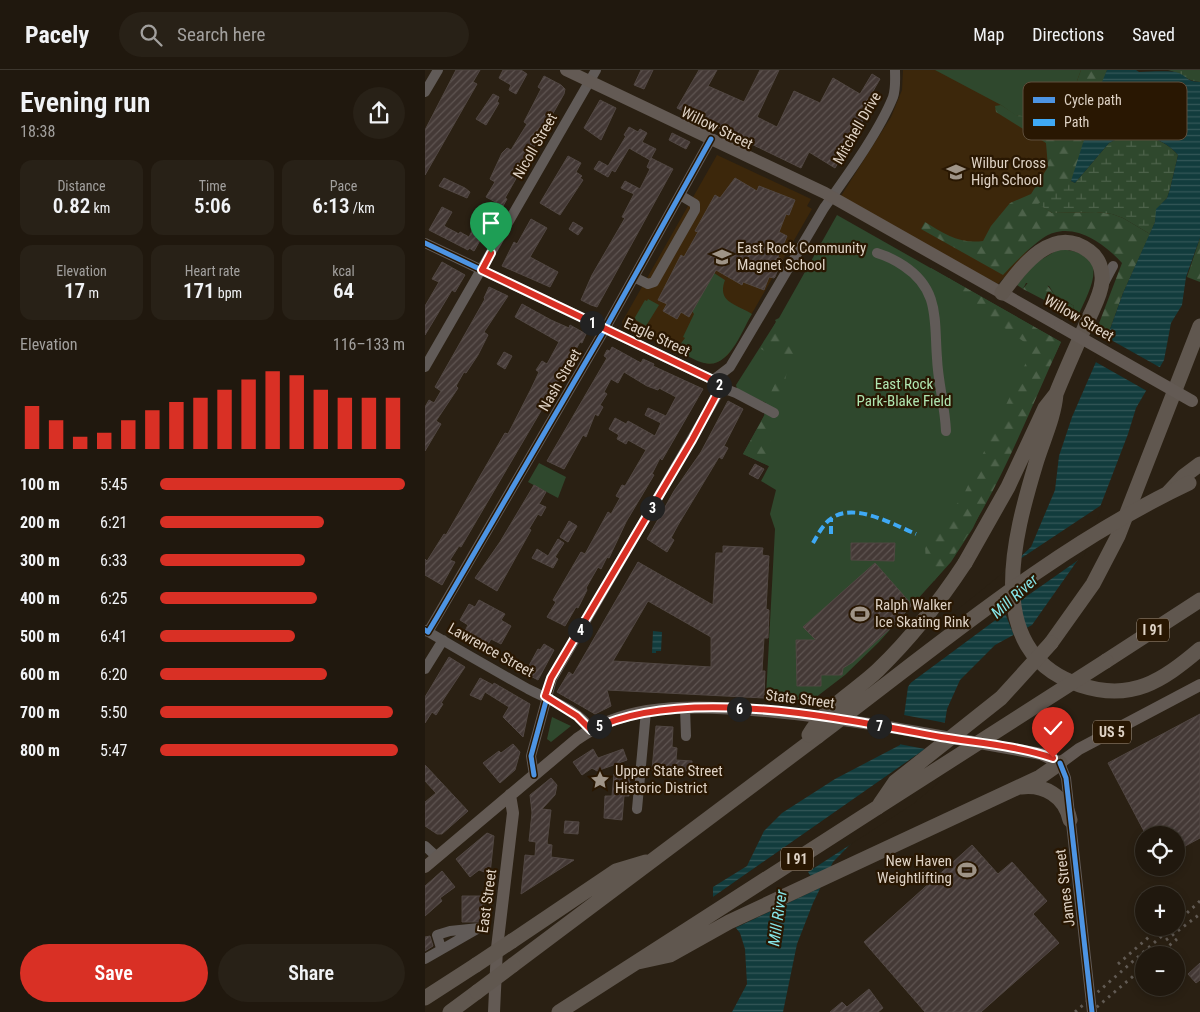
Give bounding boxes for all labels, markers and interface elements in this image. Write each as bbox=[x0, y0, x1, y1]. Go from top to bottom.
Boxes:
search box bbox=[119, 12, 469, 57]
text: Pacely bbox=[25, 21, 89, 49]
icon: search bbox=[137, 21, 165, 49]
text: Search here bbox=[177, 23, 265, 46]
text: Map bbox=[973, 24, 1004, 45]
text: Directions bbox=[1032, 24, 1104, 45]
text: Saved bbox=[1132, 24, 1175, 45]
legend bbox=[1023, 82, 1187, 140]
text: Evening run bbox=[20, 86, 150, 119]
button: share bbox=[353, 87, 405, 139]
street label: Mitchell Drive bbox=[829, 89, 885, 167]
text: Cycle path bbox=[1064, 92, 1122, 108]
street label: Willow Street bbox=[678, 103, 756, 153]
street label: Nicoll Street bbox=[509, 110, 561, 182]
text: Path bbox=[1064, 114, 1089, 130]
text: 18:38 bbox=[20, 122, 55, 141]
place label: Wilbur Cross High School bbox=[971, 154, 1046, 189]
school or university icon: Wilbur Cross High School bbox=[945, 161, 967, 183]
text: Distance bbox=[57, 178, 106, 194]
text: Time bbox=[199, 178, 226, 194]
text: Pace bbox=[330, 178, 357, 194]
text: 0.82 bbox=[53, 194, 90, 218]
text: 5:06 bbox=[194, 194, 231, 218]
text: 6:13 bbox=[312, 194, 349, 218]
text: km bbox=[90, 200, 110, 216]
text: /km bbox=[349, 200, 375, 216]
pin bbox=[470, 202, 512, 253]
icon: arrive bbox=[477, 209, 505, 237]
place label: East Rock Community Magnet School bbox=[737, 239, 866, 274]
school or university icon: East Rock Community Magnet School bbox=[711, 246, 733, 268]
text: Elevation bbox=[56, 263, 107, 279]
text: Heart rate bbox=[185, 263, 240, 279]
text: kcal bbox=[332, 263, 355, 279]
text: 17 bbox=[64, 279, 85, 303]
text: 171 bbox=[183, 279, 215, 303]
text: 64 bbox=[333, 279, 354, 303]
text: m bbox=[85, 285, 99, 301]
text: bpm bbox=[215, 285, 242, 301]
street label: Willow Street bbox=[1041, 291, 1117, 345]
pin: 1 bbox=[579, 310, 605, 336]
street label: Eagle Street bbox=[621, 314, 693, 360]
text: 1 bbox=[589, 315, 596, 331]
text: Elevation bbox=[20, 335, 78, 354]
text: 116–133 m bbox=[333, 335, 405, 354]
street label: Nash Street bbox=[535, 346, 585, 414]
pin: 2 bbox=[707, 372, 731, 398]
park label: East Rock Park-Blake Field bbox=[857, 375, 951, 410]
text: 2 bbox=[716, 377, 723, 393]
text: 100 m bbox=[20, 475, 60, 494]
text: 5:45 bbox=[100, 475, 127, 494]
pin: 3 bbox=[639, 496, 665, 520]
text: 3 bbox=[649, 500, 656, 516]
text: 200 m bbox=[20, 513, 60, 532]
text: 6:21 bbox=[100, 513, 127, 532]
text: 300 m bbox=[20, 551, 60, 570]
text: 6:33 bbox=[100, 551, 127, 570]
water label: Mill River bbox=[987, 570, 1043, 622]
text: 400 m bbox=[20, 589, 60, 608]
text: 6:25 bbox=[100, 589, 127, 608]
place label: Ralph Walker Ice Skating Rink bbox=[875, 596, 970, 631]
sports icon: Ralph Walker Ice Skating Rink bbox=[849, 603, 871, 625]
pin: 4 bbox=[567, 618, 593, 642]
road number: I 91 bbox=[1137, 618, 1169, 642]
street label: Lawrence Street bbox=[445, 619, 537, 681]
text: 4 bbox=[577, 622, 584, 638]
text: 500 m bbox=[20, 627, 60, 646]
text: 6:41 bbox=[100, 627, 127, 646]
text: 600 m bbox=[20, 665, 60, 684]
text: 6:20 bbox=[100, 665, 127, 684]
street label: State Street bbox=[764, 686, 836, 712]
pin: 6 bbox=[727, 696, 751, 722]
text: 6 bbox=[736, 701, 743, 717]
text: 700 m bbox=[20, 703, 60, 722]
text: 5:50 bbox=[100, 703, 127, 722]
pin bbox=[1032, 707, 1074, 758]
pin: 5 bbox=[587, 714, 611, 738]
pin: 7 bbox=[867, 714, 891, 738]
icon: check bbox=[1039, 714, 1067, 742]
text: 5 bbox=[596, 718, 603, 734]
text: 7 bbox=[876, 718, 883, 734]
road number: US 5 bbox=[1093, 720, 1131, 744]
text: 800 m bbox=[20, 741, 60, 760]
text: 5:47 bbox=[100, 741, 127, 760]
place label: Upper State Street Historic District bbox=[615, 762, 723, 797]
place icon: Upper State Street Historic District bbox=[589, 769, 611, 791]
map controls bbox=[1135, 826, 1185, 996]
button: locate bbox=[1135, 826, 1185, 876]
road number: I 91 bbox=[781, 848, 813, 871]
street label: James Street bbox=[1051, 848, 1079, 928]
place label: New Haven Weightlifting bbox=[877, 852, 952, 887]
sports icon: New Haven Weightlifting bbox=[956, 859, 978, 881]
street label: East Street bbox=[474, 868, 500, 934]
button: + bbox=[1135, 886, 1185, 936]
water label: Mill River bbox=[764, 888, 791, 947]
button: Save bbox=[20, 944, 208, 1002]
button: Share bbox=[218, 944, 405, 1002]
button: − bbox=[1135, 946, 1185, 996]

